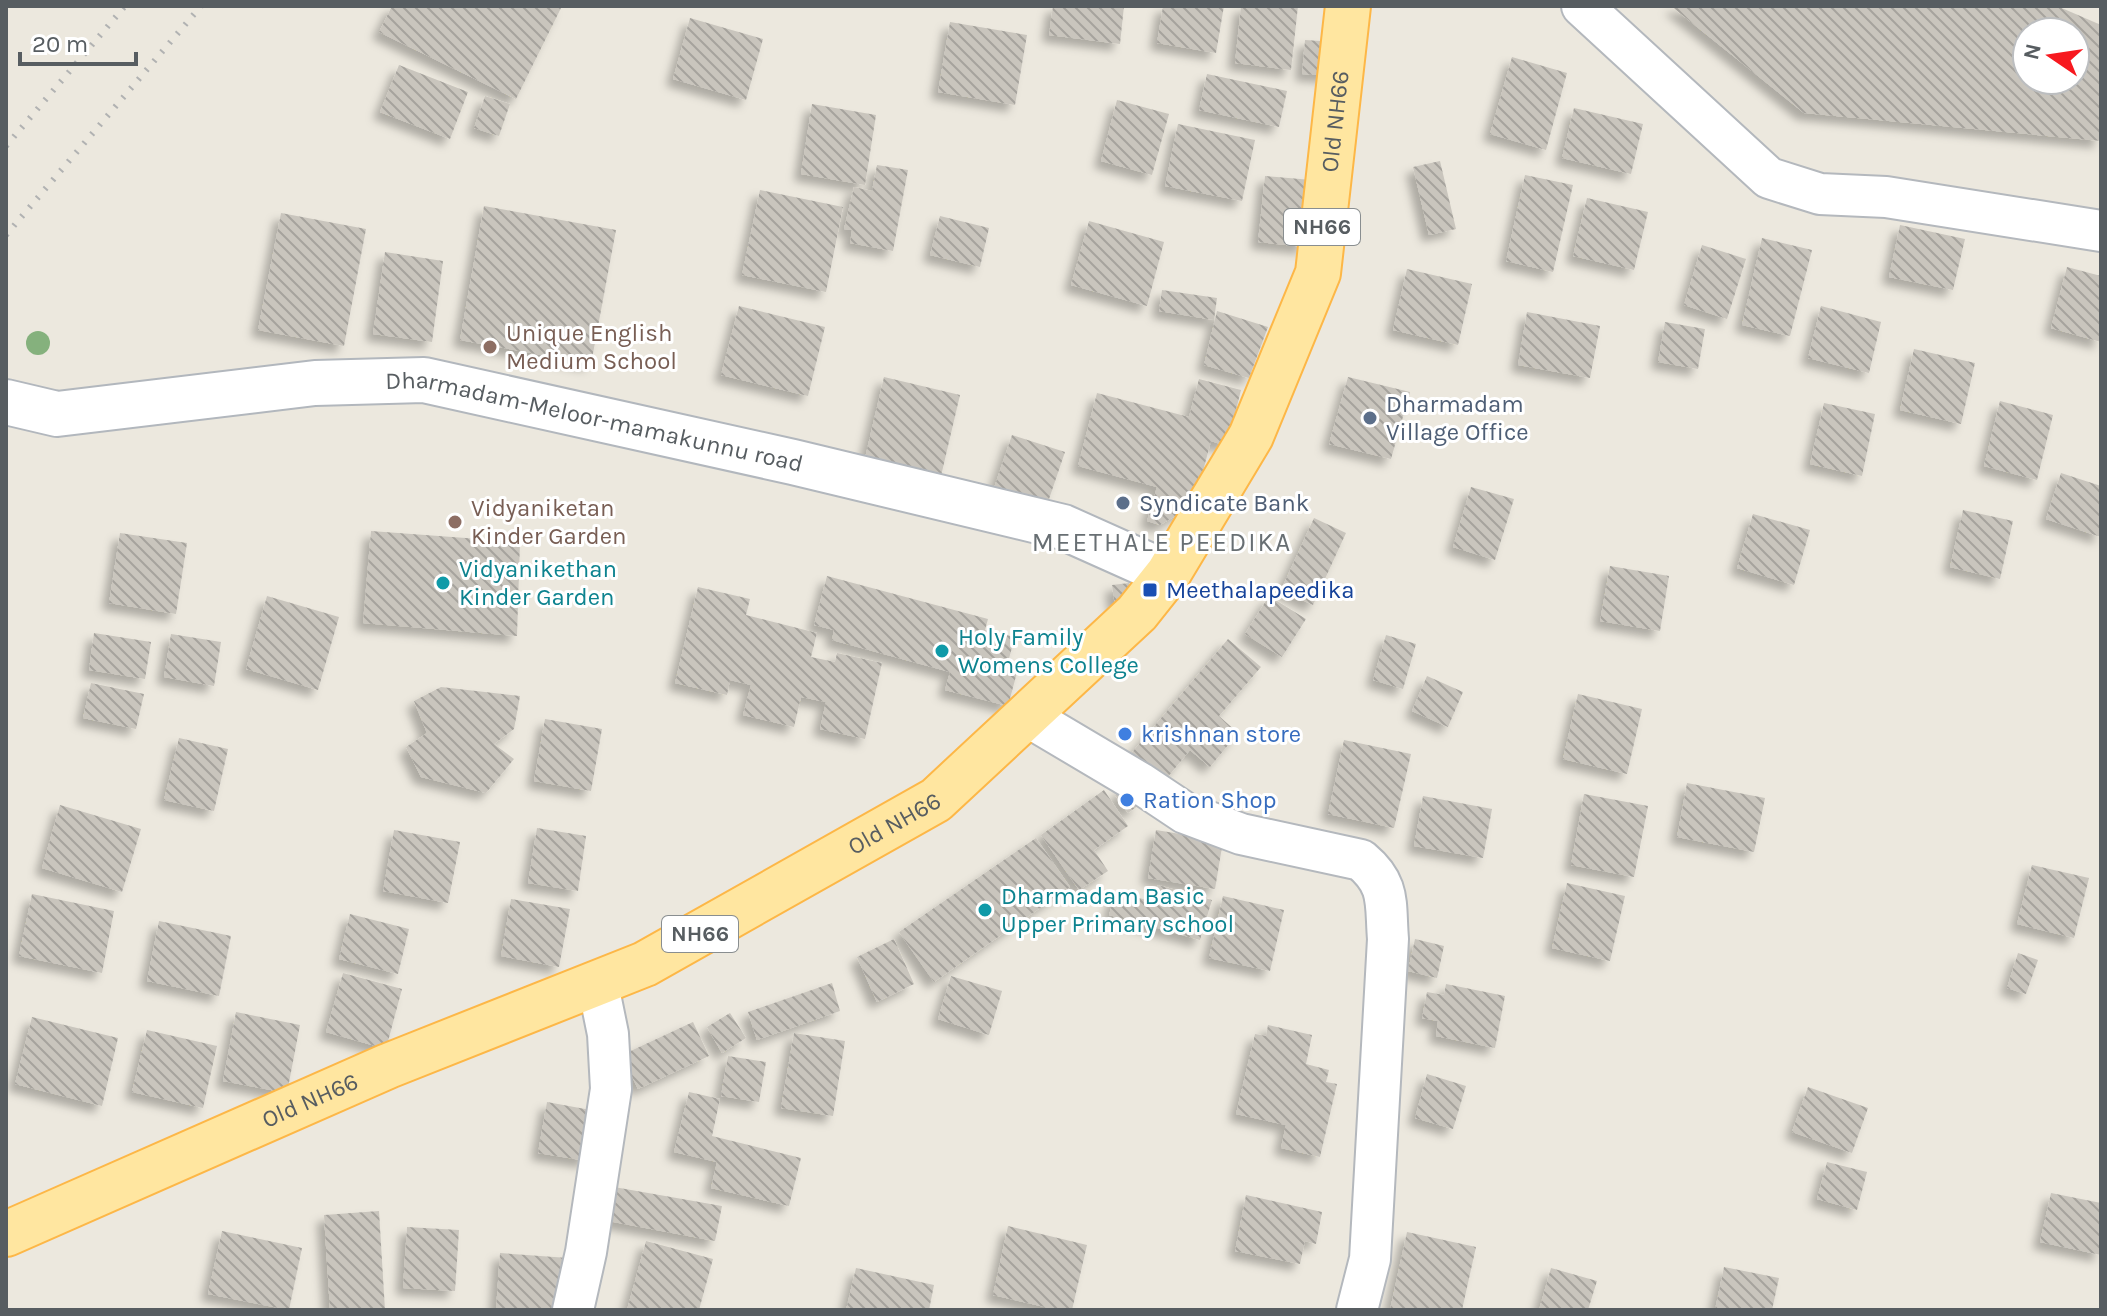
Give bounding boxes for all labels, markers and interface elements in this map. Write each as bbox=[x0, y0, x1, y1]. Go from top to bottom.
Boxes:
scale bar bbox=[20, 16, 136, 66]
north arrow bbox=[2011, 16, 2091, 96]
text: 20 m bbox=[32, 30, 88, 58]
text: N bbox=[2018, 41, 2047, 62]
street label: Old NH66 bbox=[1315, 69, 1355, 174]
road number: NH66 bbox=[1284, 209, 1360, 245]
place label: Unique English Medium School bbox=[506, 319, 677, 375]
marker: Unique English Medium School bbox=[481, 338, 499, 356]
street label: Dharmadam-Meloor-mamakunnu road bbox=[385, 366, 806, 478]
place label: Dharmadam Village Office bbox=[1386, 390, 1529, 446]
marker: Dharmadam Village Office bbox=[1361, 409, 1379, 427]
place label: Syndicate Bank bbox=[1139, 489, 1309, 517]
place label: Vidyaniketan Kinder Garden bbox=[471, 494, 627, 550]
marker: Syndicate Bank bbox=[1114, 494, 1132, 512]
marker: Vidyaniketan Kinder Garden bbox=[446, 513, 464, 531]
district label: MEETHALE PEEDIKA bbox=[1032, 527, 1292, 558]
place label: Vidyanikethan Kinder Garden bbox=[459, 555, 617, 611]
marker: Vidyanikethan Kinder Garden bbox=[434, 574, 452, 592]
place label: Meethalapeedika bbox=[1166, 576, 1354, 604]
marker: Meethalapeedika bbox=[1141, 581, 1159, 599]
place label: Holy Family Womens College bbox=[958, 623, 1139, 679]
marker: Holy Family Womens College bbox=[933, 642, 951, 660]
place label: krishnan store bbox=[1141, 720, 1301, 748]
marker: krishnan store bbox=[1116, 725, 1134, 743]
street label: Old NH66 bbox=[843, 786, 946, 861]
place label: Ration Shop bbox=[1143, 786, 1277, 814]
marker: Ration Shop bbox=[1118, 791, 1136, 809]
place label: Dharmadam Basic Upper Primary school bbox=[1001, 882, 1234, 938]
marker: Dharmadam Basic Upper Primary school bbox=[976, 901, 994, 919]
road number: NH66 bbox=[662, 916, 738, 952]
street label: Old NH66 bbox=[258, 1067, 362, 1134]

